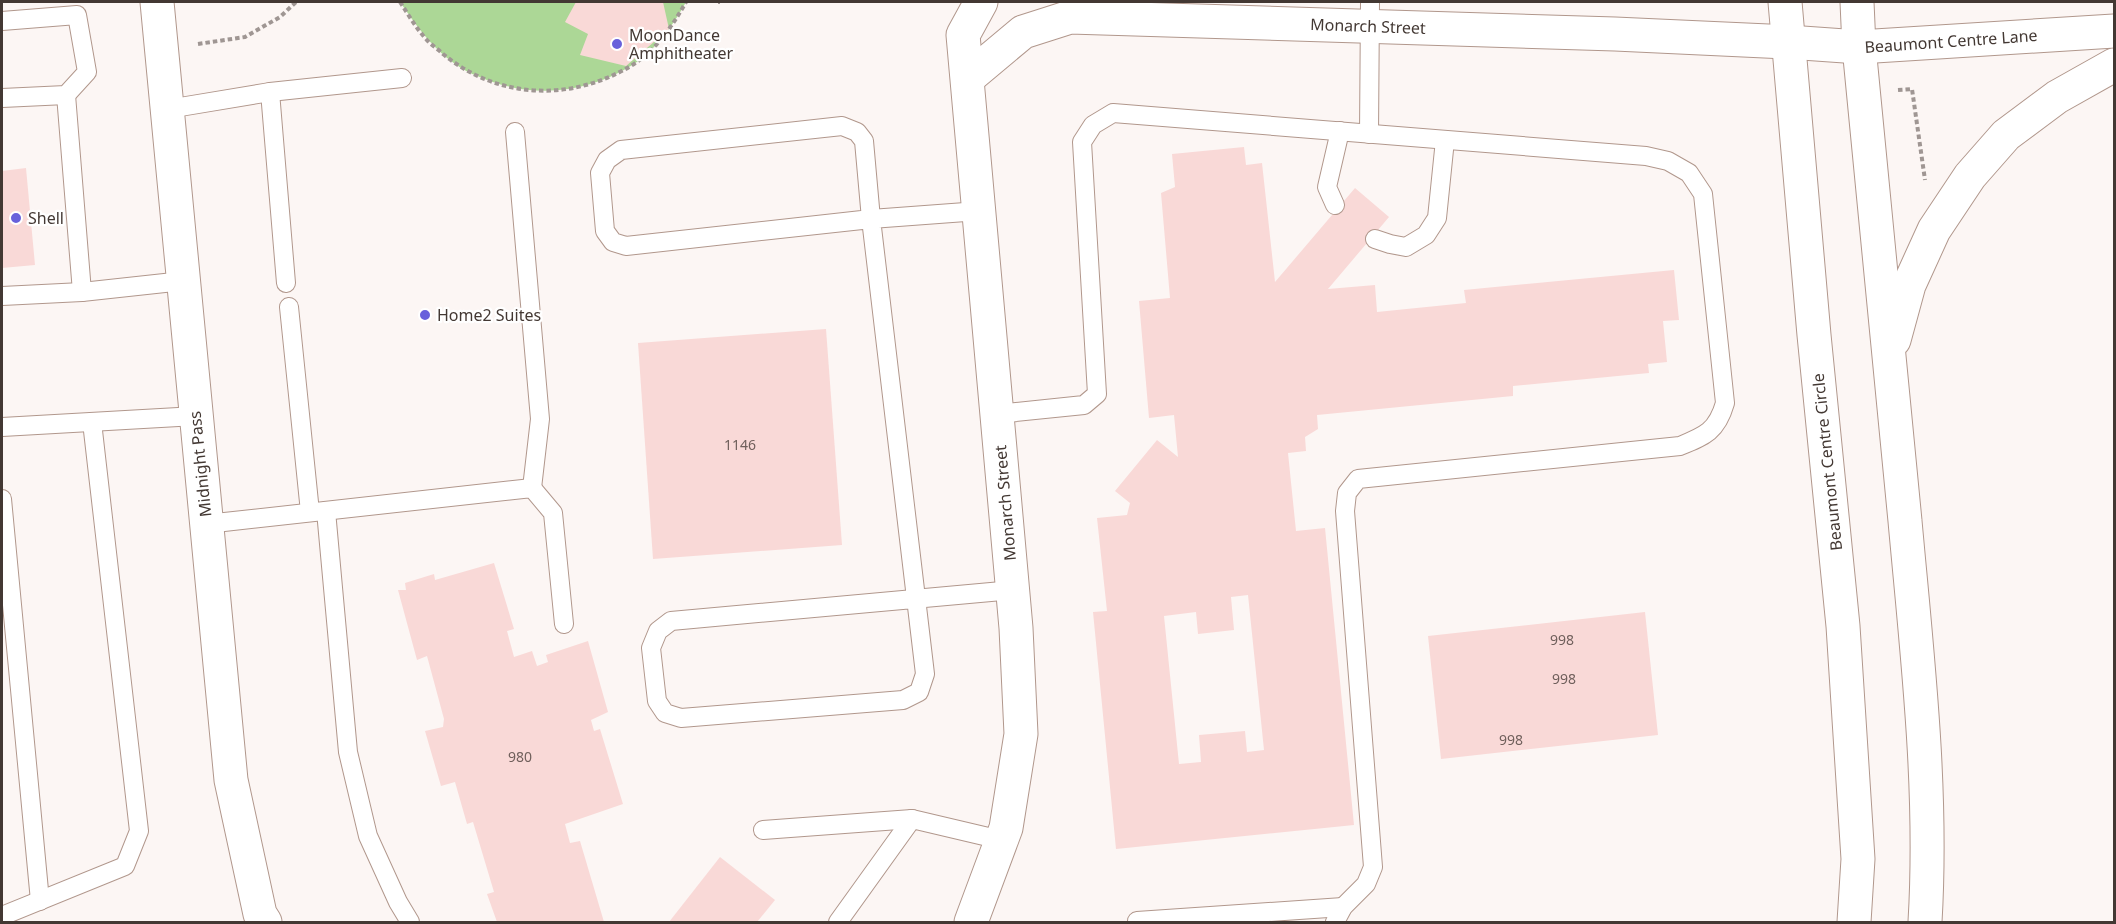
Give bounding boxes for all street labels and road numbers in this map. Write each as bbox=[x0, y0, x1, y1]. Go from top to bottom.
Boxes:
street label: Monarch Street bbox=[1310, 13, 1426, 39]
street label: Beaumont Centre Lane bbox=[1864, 24, 2038, 58]
street label: Beaumont Centre Circle bbox=[1807, 372, 1847, 552]
street label: Midnight Pass bbox=[184, 410, 216, 518]
street label: Monarch Street bbox=[989, 444, 1021, 562]

